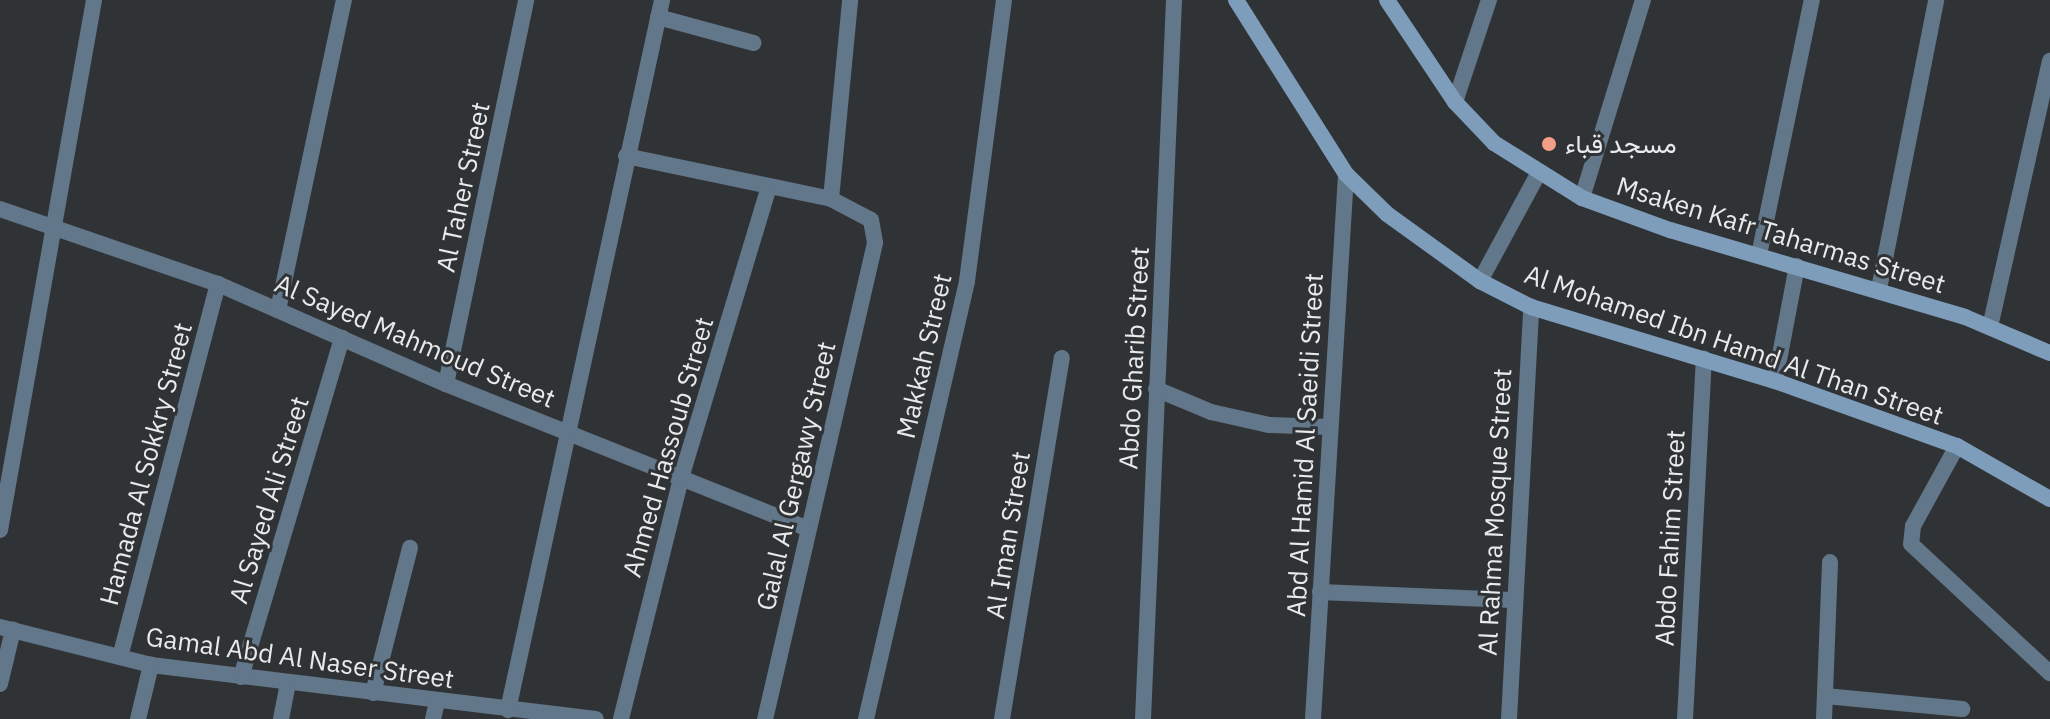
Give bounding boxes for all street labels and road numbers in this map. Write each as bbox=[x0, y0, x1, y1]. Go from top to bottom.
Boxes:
street label: Al Taher Street bbox=[430, 99, 496, 275]
street label: Msaken Kafr Taharmas Street bbox=[1613, 170, 1949, 300]
street label: Abdo Gharib Street bbox=[1113, 246, 1155, 470]
street label: Al Mohamed Ibn Hamd Al Than Street bbox=[1521, 259, 1947, 431]
street label: Al Sayed Mahmoud Street bbox=[270, 268, 560, 414]
street label: Makkah Street bbox=[890, 270, 958, 442]
street label: Abd Al Hamid Al Saeidi Street bbox=[1280, 272, 1330, 618]
street label: Ahmed Hassoub Street bbox=[616, 313, 720, 581]
street label: Hamada Al Sokkry Street bbox=[93, 319, 199, 609]
street label: Galal Al Gergawy Street bbox=[750, 338, 842, 614]
street label: Al Rahma Mosque Street bbox=[1472, 368, 1518, 656]
street label: Al Sayed Ali Street bbox=[223, 393, 315, 607]
street label: Abdo Fahim Street bbox=[1649, 429, 1691, 647]
street label: Al Iman Street bbox=[979, 449, 1037, 621]
street label: Gamal Abd Al Naser Street bbox=[144, 621, 456, 695]

